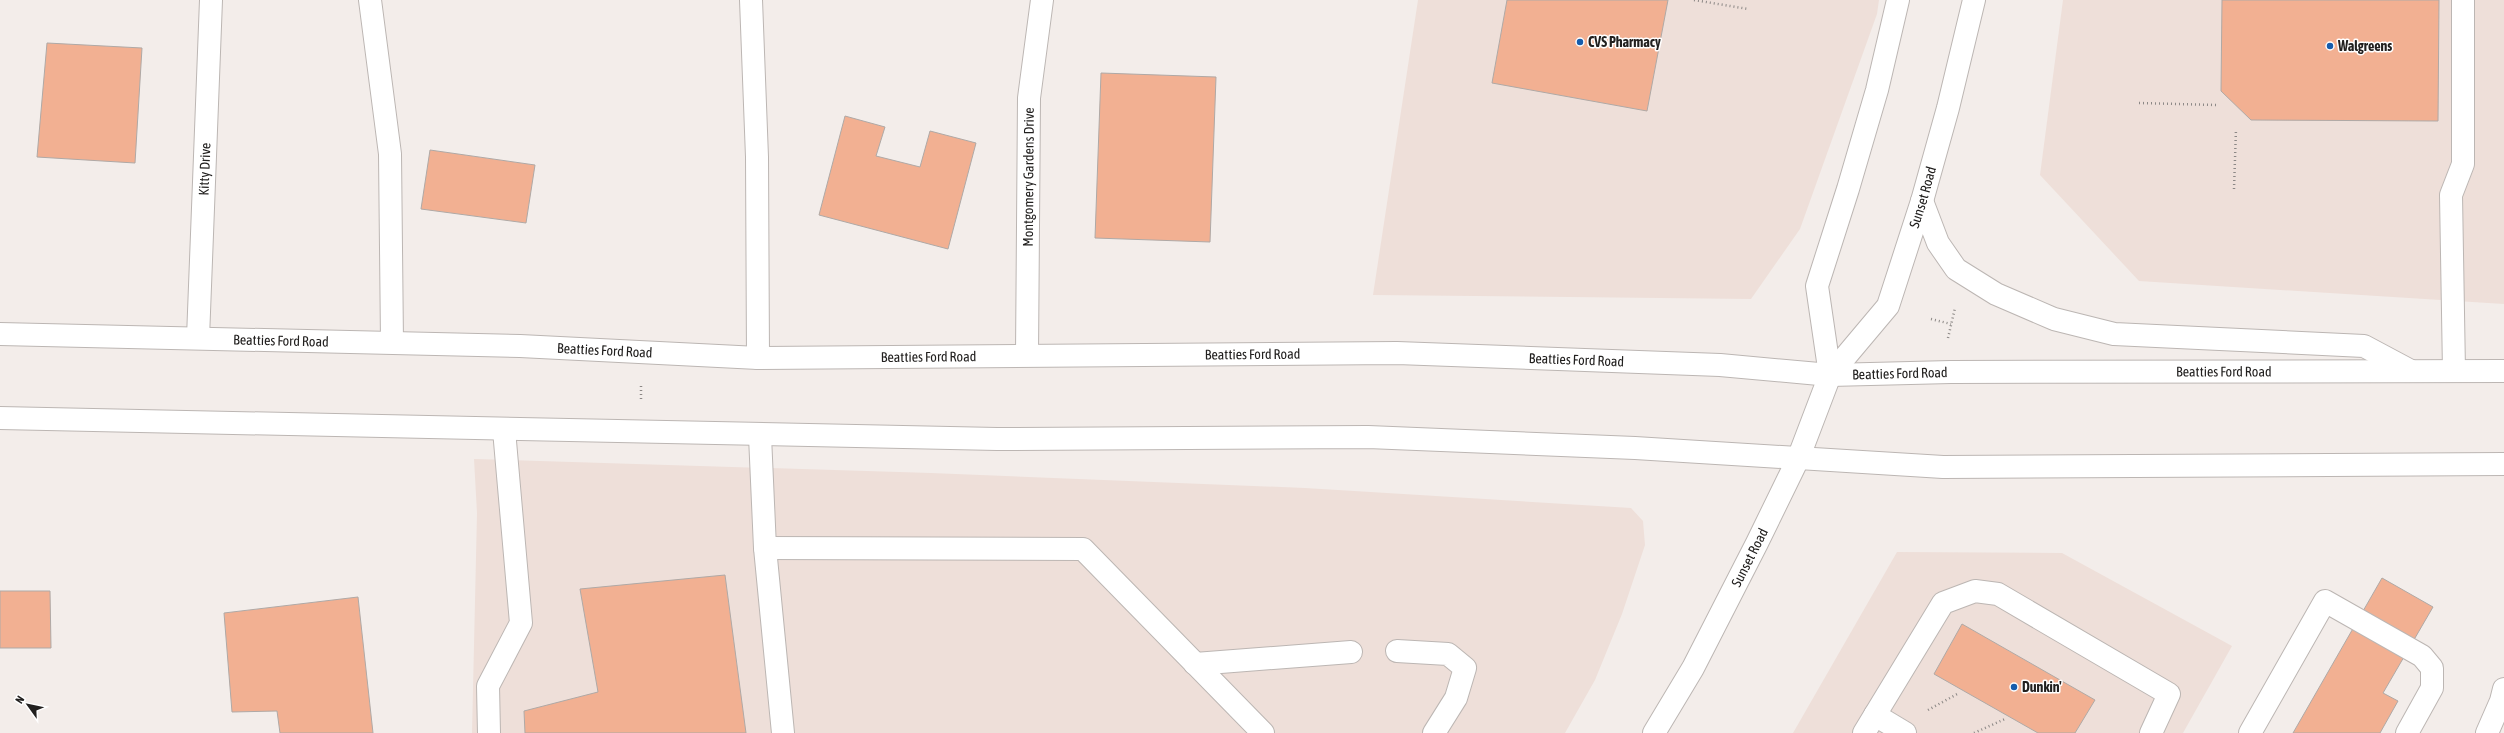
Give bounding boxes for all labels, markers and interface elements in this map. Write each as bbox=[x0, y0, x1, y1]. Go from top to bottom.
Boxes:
place label: CVS Pharmacy bbox=[1588, 34, 1661, 50]
marker: CVS Pharmacy bbox=[1575, 37, 1585, 47]
place label: Walgreens bbox=[2337, 38, 2392, 54]
marker: Walgreens bbox=[2325, 41, 2335, 51]
street label: Montgomery Gardens Drive bbox=[1020, 107, 1037, 247]
street label: Kitty Drive bbox=[195, 142, 214, 196]
street label: Sunset Road bbox=[1906, 165, 1939, 230]
street label: Beatties Ford Road bbox=[233, 331, 329, 350]
street label: Beatties Ford Road bbox=[557, 340, 653, 361]
street label: Beatties Ford Road bbox=[1205, 346, 1300, 363]
street label: Beatties Ford Road bbox=[881, 348, 976, 365]
street label: Beatties Ford Road bbox=[1528, 350, 1624, 369]
street label: Beatties Ford Road bbox=[2176, 363, 2272, 380]
street label: Beatties Ford Road bbox=[1852, 364, 1948, 382]
street label: Sunset Road bbox=[1728, 526, 1771, 589]
place label: Dunkin' bbox=[2022, 679, 2062, 695]
marker: Dunkin' bbox=[2009, 682, 2019, 692]
north arrow bbox=[8, 685, 48, 725]
text: N bbox=[13, 694, 26, 706]

